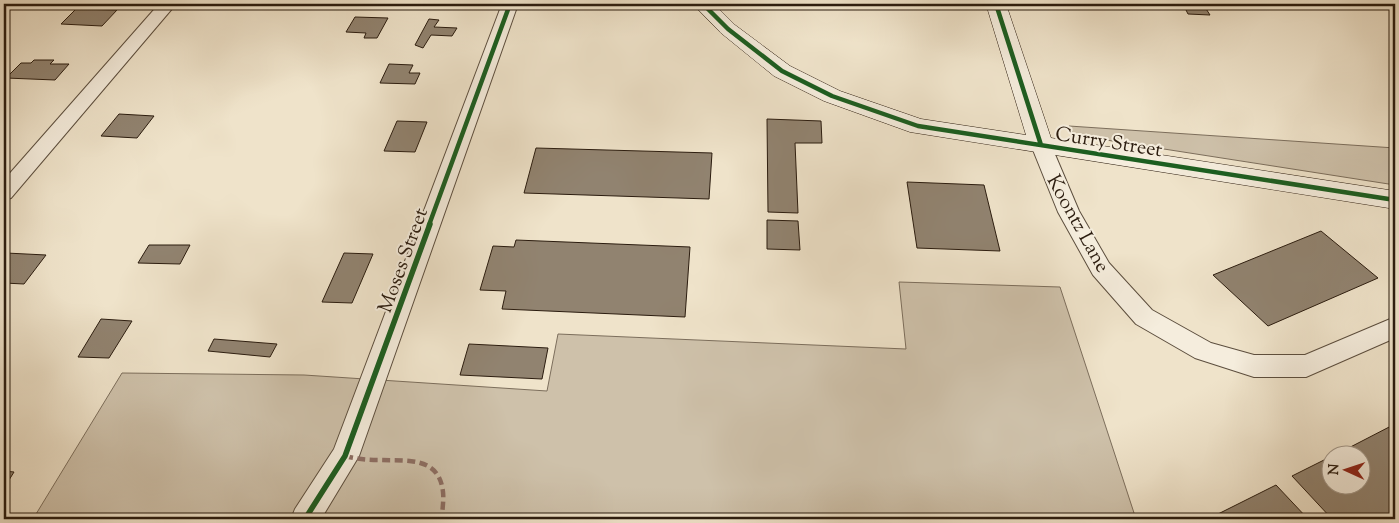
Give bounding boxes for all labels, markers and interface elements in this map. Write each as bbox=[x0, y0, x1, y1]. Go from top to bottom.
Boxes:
street label: Curry Street bbox=[1053, 121, 1164, 166]
street label: Koontz Lane bbox=[1038, 170, 1116, 278]
street label: Moses Street bbox=[372, 204, 437, 317]
north arrow bbox=[1322, 446, 1372, 496]
text: N bbox=[1325, 463, 1345, 476]

